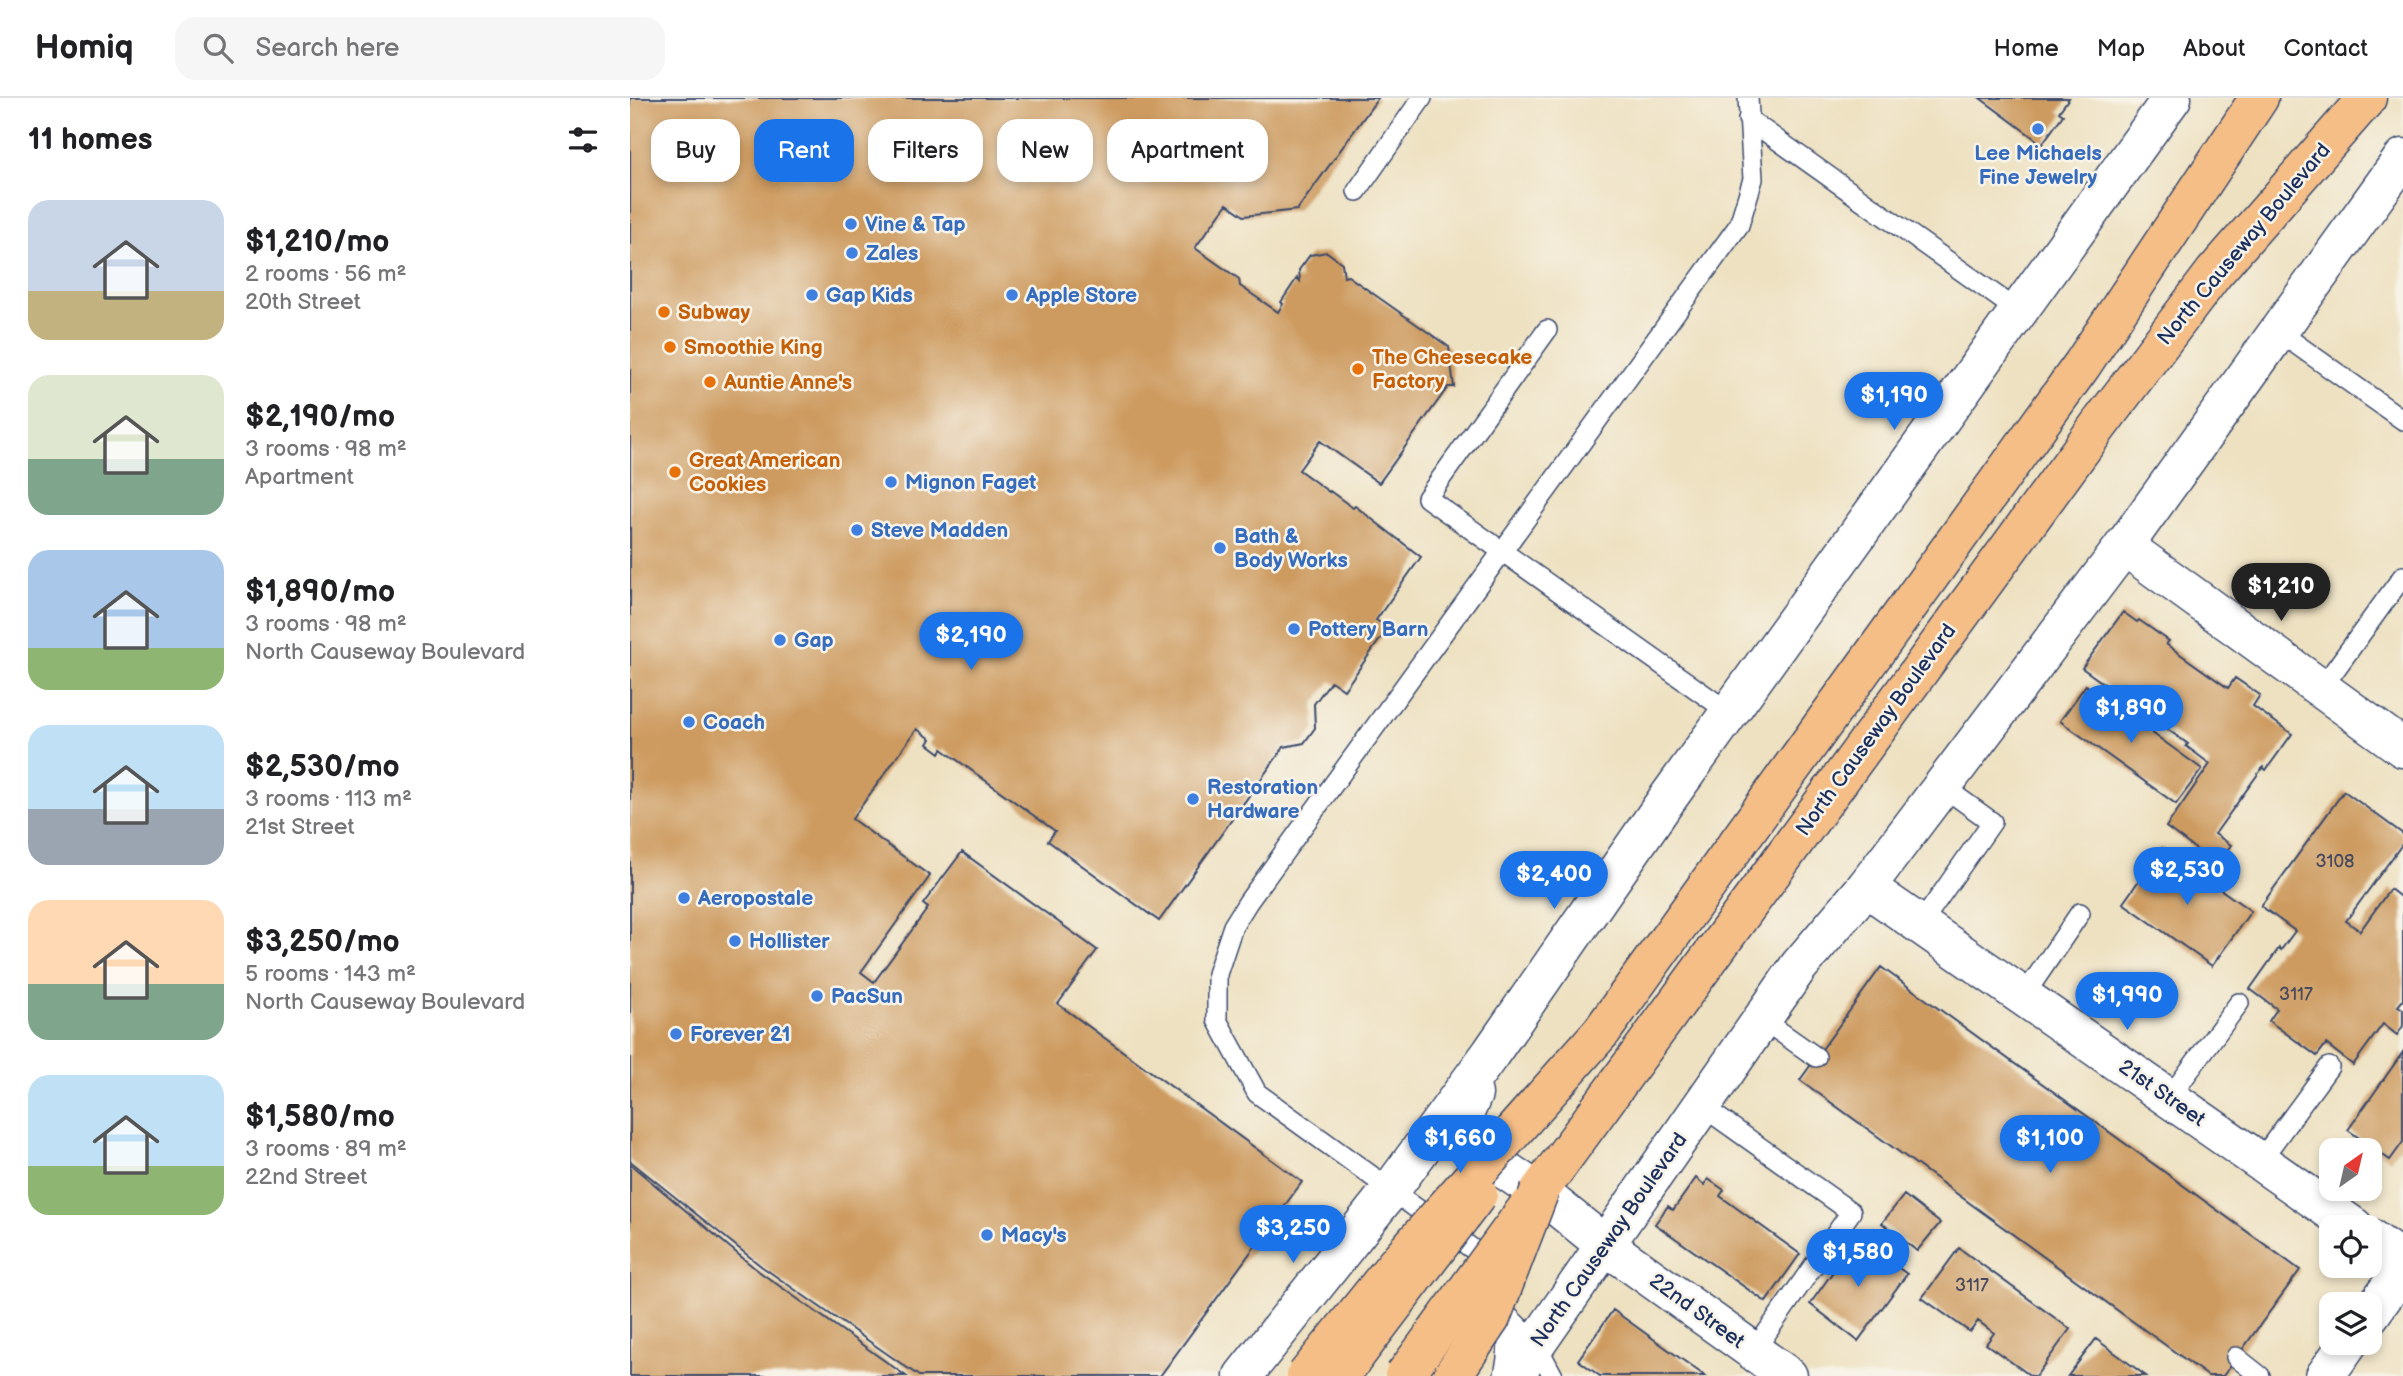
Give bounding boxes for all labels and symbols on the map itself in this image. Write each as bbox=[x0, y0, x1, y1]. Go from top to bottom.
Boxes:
marker: Lee Michaels Fine Jewelry bbox=[2030, 121, 2046, 137]
street label: North Causeway Boulevard bbox=[2152, 138, 2336, 350]
place label: Lee Michaels Fine Jewelry bbox=[1974, 141, 2102, 190]
place label: Vine & Tap bbox=[865, 212, 966, 237]
marker: Vine & Tap bbox=[843, 216, 859, 232]
place label: Zales bbox=[866, 241, 918, 266]
marker: Zales bbox=[844, 245, 860, 261]
place label: Gap Kids bbox=[826, 283, 913, 308]
place label: Apple Store bbox=[1025, 283, 1137, 308]
marker: Gap Kids bbox=[804, 287, 820, 303]
marker: Apple Store bbox=[1004, 287, 1020, 303]
place label: Subway bbox=[678, 300, 750, 325]
marker: Subway bbox=[656, 304, 672, 320]
place label: Smoothie King bbox=[684, 335, 823, 360]
marker: Smoothie King bbox=[662, 339, 678, 355]
place label: The Cheesecake Factory bbox=[1372, 345, 1532, 394]
marker: The Cheesecake Factory bbox=[1350, 361, 1366, 377]
place label: Auntie Anne's bbox=[723, 370, 852, 395]
pin: $1,190 bbox=[1837, 372, 1951, 432]
marker: Auntie Anne's bbox=[702, 374, 718, 390]
place label: Great American Cookies bbox=[689, 448, 840, 497]
marker: Great American Cookies bbox=[667, 464, 683, 480]
place label: Mignon Faget bbox=[905, 470, 1036, 495]
marker: Mignon Faget bbox=[883, 474, 899, 490]
place label: Steve Madden bbox=[871, 518, 1008, 543]
marker: Steve Madden bbox=[849, 522, 865, 538]
place label: Bath & Body Works bbox=[1234, 524, 1348, 573]
marker: Bath & Body Works bbox=[1212, 540, 1228, 556]
pin: $1,210 bbox=[2224, 564, 2338, 623]
pin: $2,190 bbox=[914, 612, 1028, 672]
place label: Pottery Barn bbox=[1308, 617, 1428, 642]
street label: North Causeway Boulevard bbox=[1791, 619, 1961, 841]
marker: Pottery Barn bbox=[1286, 621, 1302, 637]
place label: Gap bbox=[794, 628, 834, 653]
marker: Gap bbox=[772, 632, 788, 648]
pin: $1,890 bbox=[2074, 686, 2188, 745]
place label: Coach bbox=[703, 710, 765, 735]
marker: Coach bbox=[681, 714, 697, 730]
place label: Restoration Hardware bbox=[1207, 775, 1318, 824]
marker: Restoration Hardware bbox=[1185, 791, 1201, 807]
pin: $2,530 bbox=[2130, 848, 2244, 907]
house number: 3108 bbox=[2315, 851, 2355, 872]
pin: $2,400 bbox=[1497, 852, 1611, 911]
place label: Aeropostale bbox=[697, 886, 813, 911]
marker: Aeropostale bbox=[676, 890, 692, 906]
place label: Hollister bbox=[749, 929, 830, 954]
marker: Hollister bbox=[727, 933, 743, 949]
pin: $1,990 bbox=[2070, 972, 2184, 1032]
place label: PacSun bbox=[831, 984, 903, 1009]
house number: 3117 bbox=[2279, 984, 2313, 1005]
marker: PacSun bbox=[809, 988, 825, 1004]
place label: Forever 21 bbox=[690, 1022, 791, 1047]
marker: Forever 21 bbox=[668, 1026, 684, 1042]
street label: 21st Street bbox=[2114, 1054, 2211, 1132]
pin: $1,660 bbox=[1403, 1116, 1517, 1175]
pin: $1,100 bbox=[1993, 1116, 2107, 1175]
street label: North Causeway Boulevard bbox=[1525, 1128, 1693, 1352]
north arrow bbox=[2319, 1138, 2382, 1200]
pin: $3,250 bbox=[1236, 1206, 1350, 1265]
place label: Macy's bbox=[1001, 1223, 1066, 1248]
marker: Macy's bbox=[979, 1227, 995, 1243]
pin: $1,580 bbox=[1801, 1230, 1915, 1289]
street label: 22nd Street bbox=[1645, 1268, 1750, 1354]
house number: 3117 bbox=[1955, 1275, 1989, 1296]

